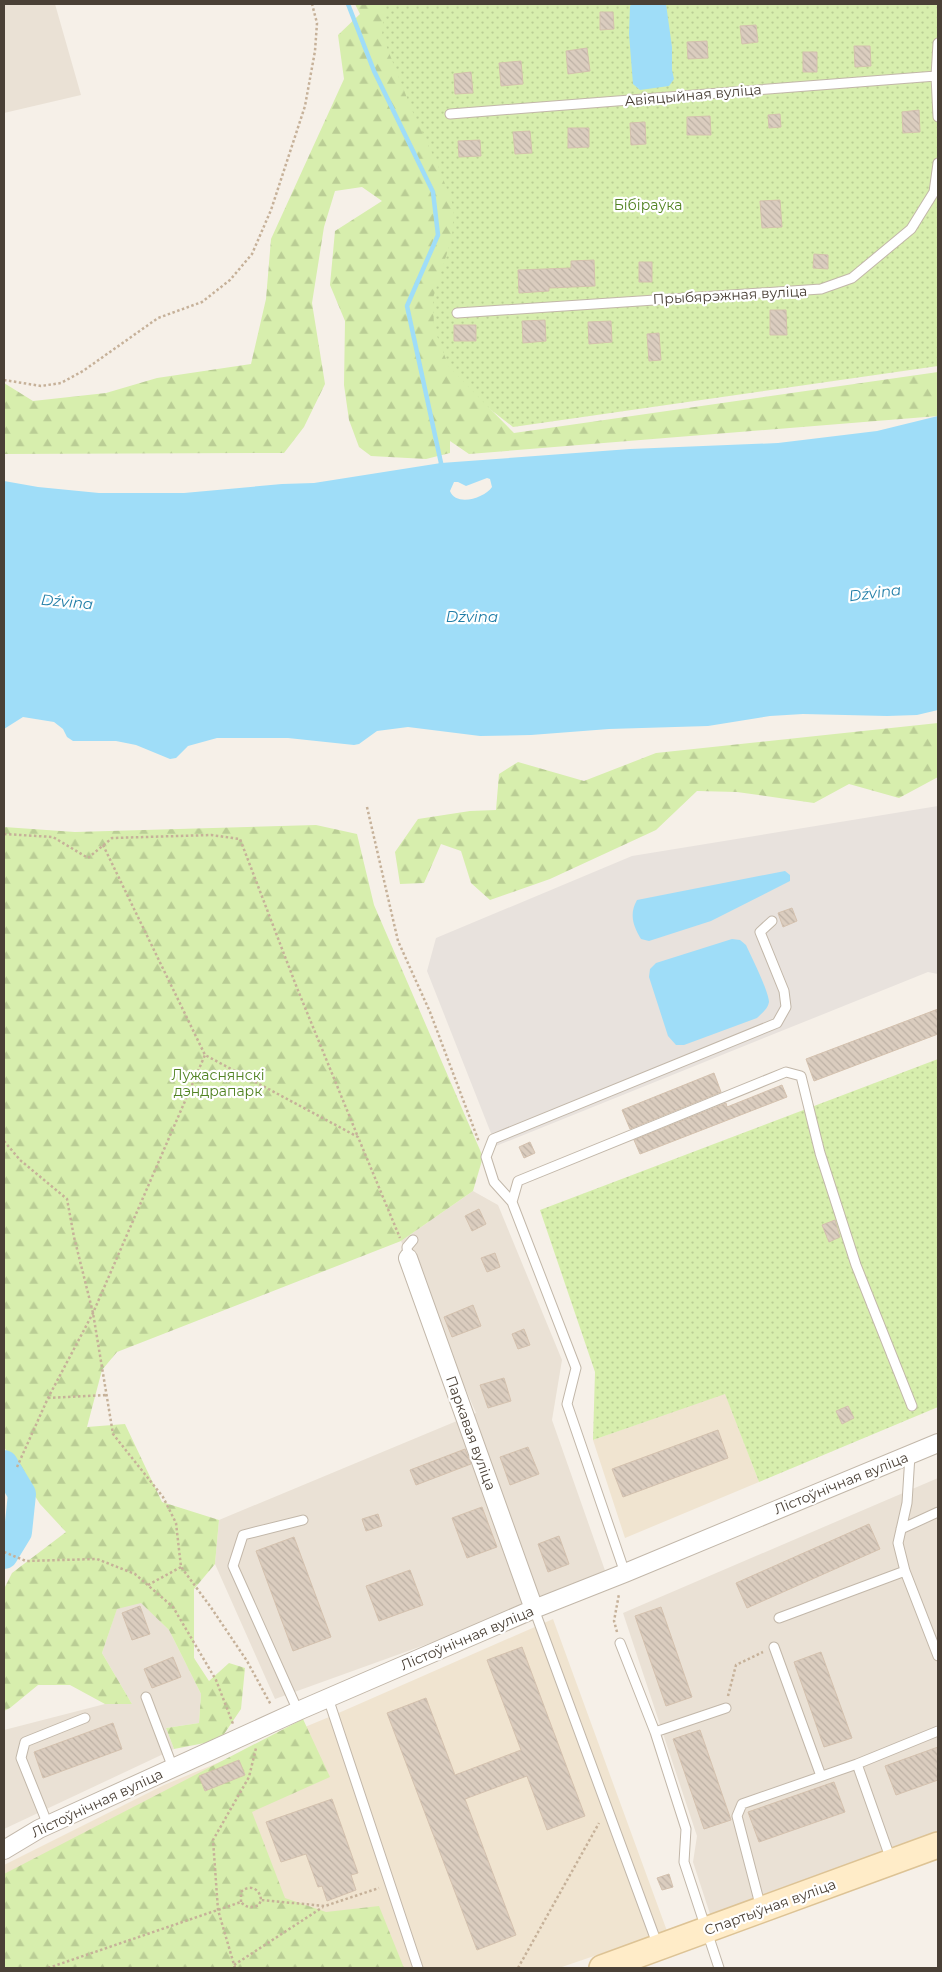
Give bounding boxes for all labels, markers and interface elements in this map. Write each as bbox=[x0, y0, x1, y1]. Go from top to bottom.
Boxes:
street label: Авіяцыйная вуліца bbox=[624, 80, 762, 110]
park label: Бібіраўка bbox=[614, 196, 682, 214]
street label: Прыбярэжная вуліца bbox=[652, 282, 808, 308]
water label: Dźvina bbox=[848, 580, 902, 605]
water label: Dźvina bbox=[40, 590, 94, 613]
water label: Dźvina bbox=[446, 607, 498, 626]
park label: Лужаснянскі дэндрапарк bbox=[171, 1066, 265, 1100]
street label: Паркавая вуліца bbox=[442, 1373, 500, 1493]
street label: Лістоўнічная вуліца bbox=[771, 1448, 911, 1518]
street label: Лістоўнічная вуліца bbox=[398, 1602, 536, 1674]
street label: Лістоўнічная вуліца bbox=[28, 1765, 166, 1841]
street label: Спартыўная вуліца bbox=[702, 1875, 838, 1939]

